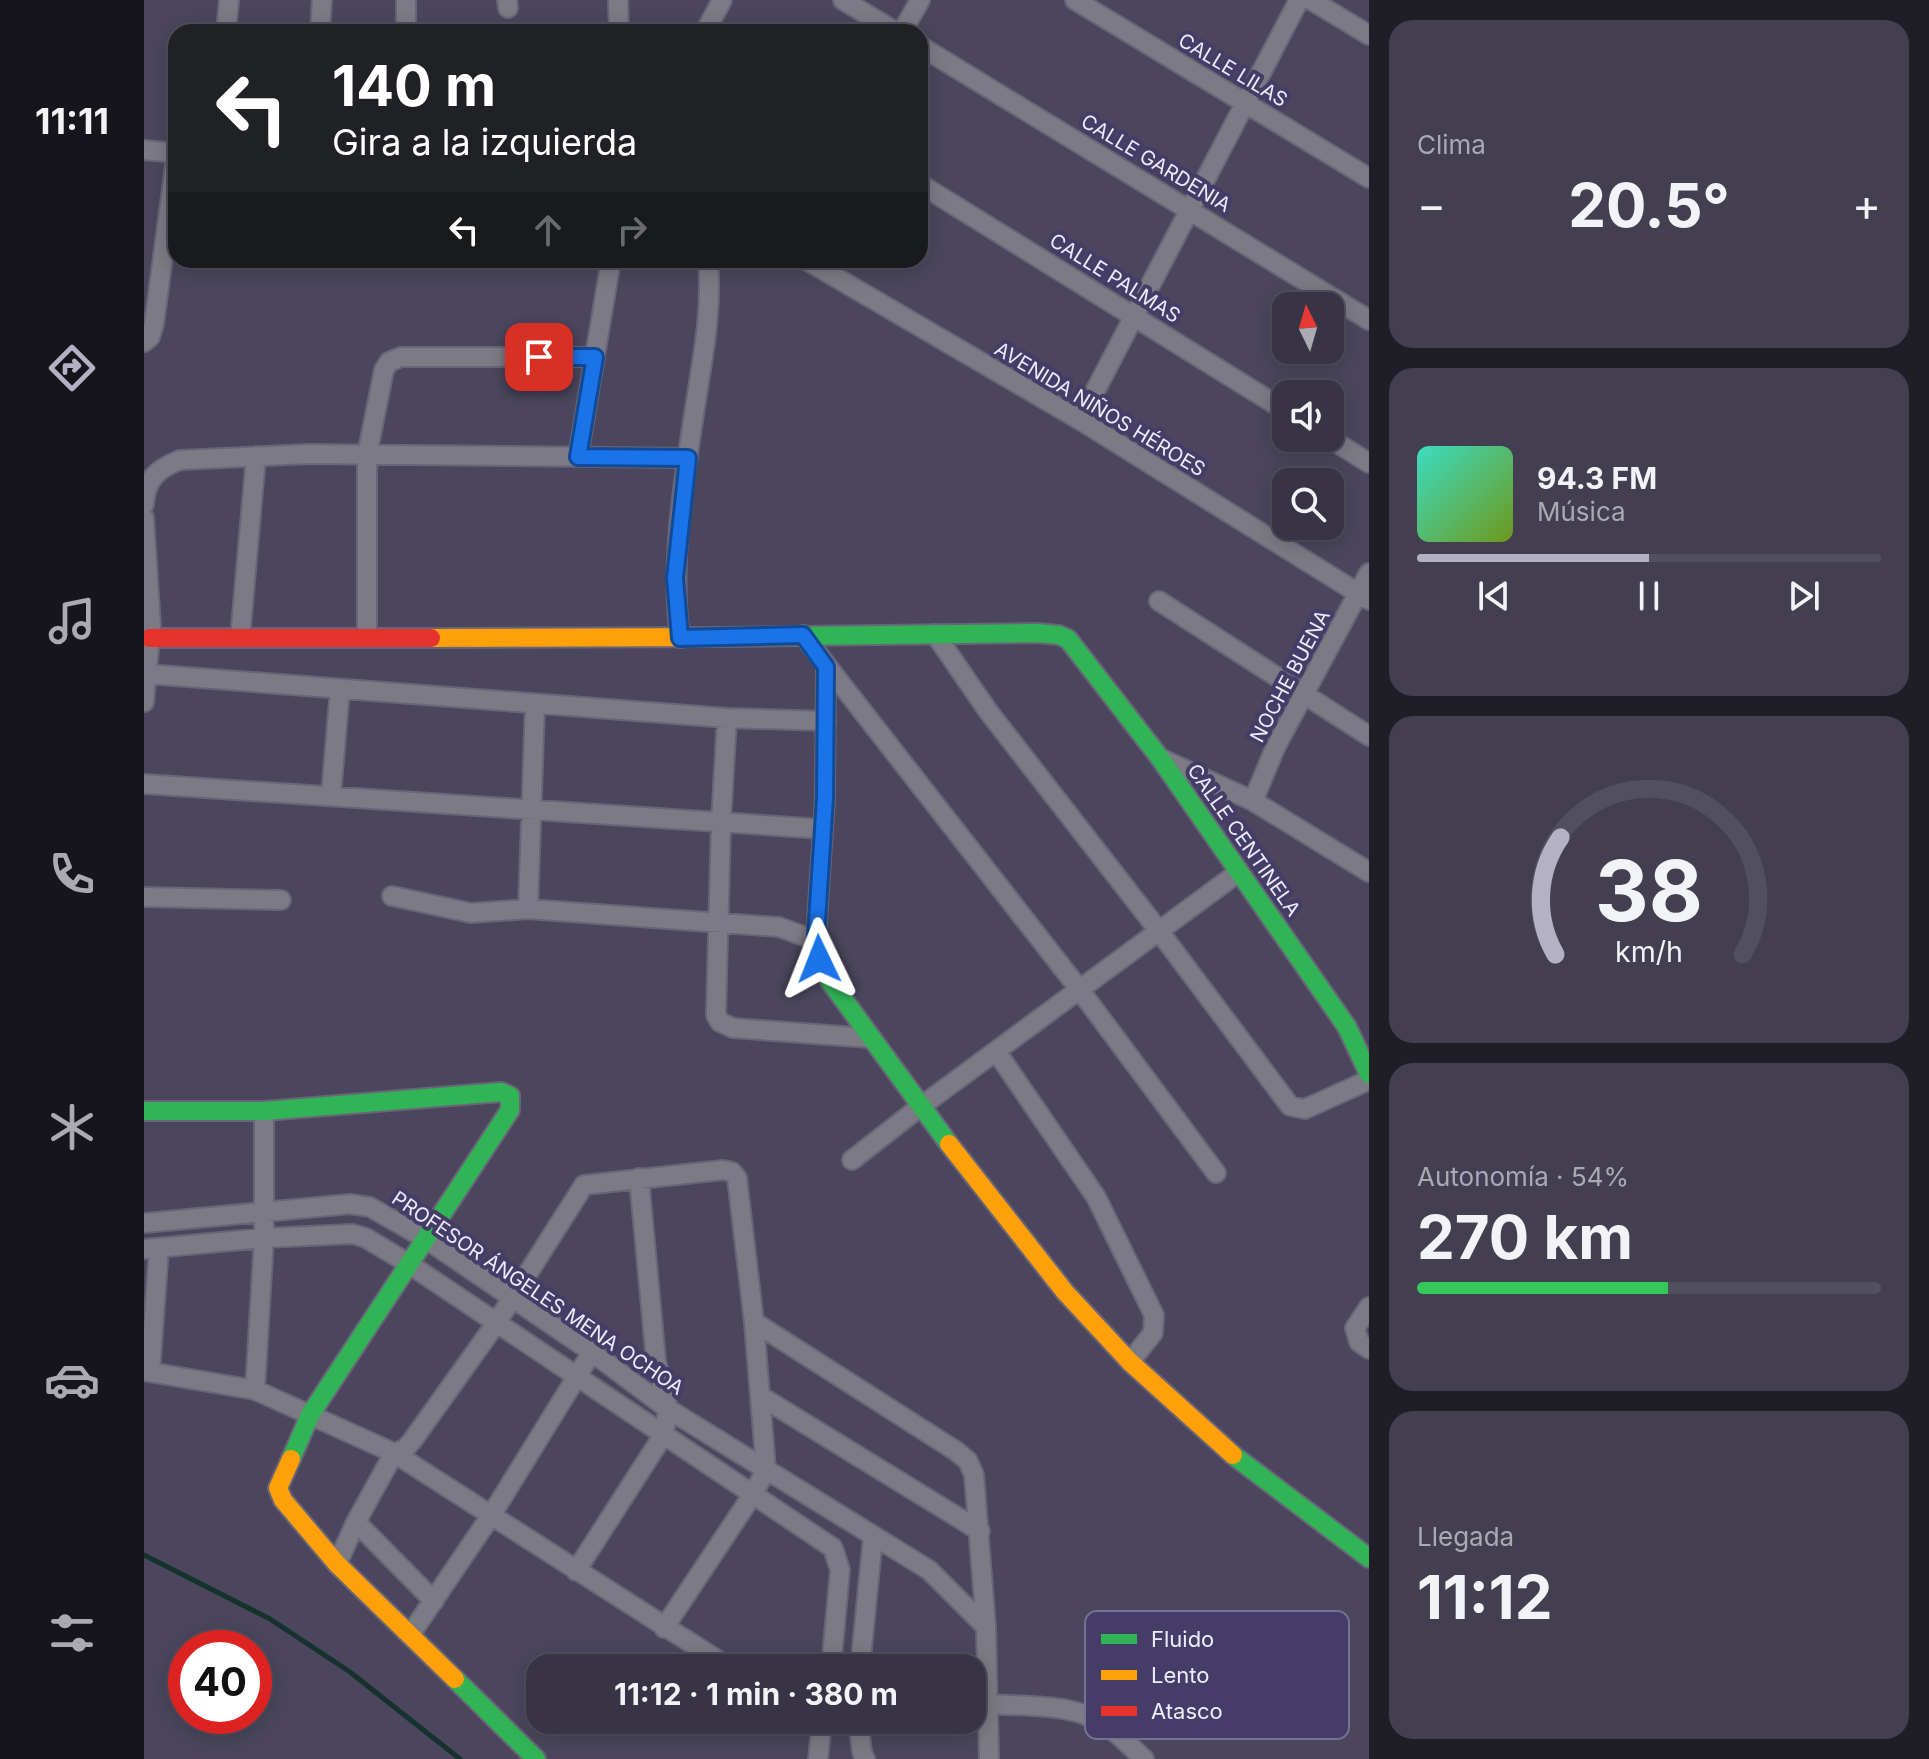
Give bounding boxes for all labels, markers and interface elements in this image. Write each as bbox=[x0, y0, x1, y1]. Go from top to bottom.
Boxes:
street label: CALLE LILAS bbox=[1174, 28, 1292, 112]
text: 140 m bbox=[332, 52, 496, 120]
icon: left bbox=[200, 56, 304, 160]
text: 11:11 bbox=[35, 99, 109, 143]
street label: CALLE GARDENIA bbox=[1077, 109, 1235, 217]
text: Gira a la izquierda bbox=[332, 120, 637, 164]
text: Clima bbox=[1417, 129, 1486, 160]
text: 20.5° bbox=[1568, 169, 1730, 241]
text: − bbox=[1417, 178, 1446, 232]
text: + bbox=[1852, 178, 1881, 232]
icon: left bbox=[442, 208, 486, 252]
icon: ahead bbox=[526, 208, 570, 252]
icon: right bbox=[610, 208, 654, 252]
street label: CALLE PALMAS bbox=[1045, 228, 1185, 328]
north arrow bbox=[1272, 292, 1344, 364]
map controls bbox=[1272, 292, 1344, 540]
pin bbox=[505, 323, 573, 391]
icon: arrive bbox=[517, 335, 561, 379]
street label: AVENIDA NIÑOS HÉROES bbox=[991, 336, 1210, 481]
icon: directions bbox=[44, 340, 100, 396]
button: sound bbox=[1272, 380, 1344, 452]
text: 94.3 FM bbox=[1537, 460, 1657, 496]
button: search bbox=[1272, 468, 1344, 540]
text: Música bbox=[1537, 496, 1626, 527]
icon: previous bbox=[1472, 574, 1516, 618]
icon: pause bbox=[1627, 574, 1671, 618]
icon: next bbox=[1782, 574, 1826, 618]
icon: music bbox=[44, 593, 100, 649]
street label: NOCHE BUENA bbox=[1245, 606, 1335, 746]
street label: CALLE CENTINELA bbox=[1182, 759, 1306, 921]
text: 38 bbox=[1595, 840, 1703, 941]
icon: phone bbox=[44, 846, 100, 902]
position arrow bbox=[777, 917, 861, 1001]
text: km/h bbox=[1615, 935, 1683, 970]
icon: climate bbox=[44, 1099, 100, 1155]
text: Autonomía · 54% bbox=[1417, 1161, 1629, 1192]
street label: PROFESOR ÁNGELES MENA OCHOA bbox=[388, 1185, 689, 1400]
text: 270 km bbox=[1417, 1201, 1633, 1273]
icon: car bbox=[44, 1352, 100, 1408]
text: Llegada bbox=[1417, 1521, 1514, 1552]
text: 11:12 bbox=[1417, 1561, 1552, 1633]
icon: filters bbox=[44, 1605, 100, 1661]
legend bbox=[1085, 1611, 1349, 1739]
text: Fluido bbox=[1151, 1626, 1214, 1652]
speed limit sign: 40 bbox=[168, 1630, 272, 1734]
text: Lento bbox=[1151, 1662, 1209, 1688]
text: 11:12 · 1 min · 380 m bbox=[614, 1676, 898, 1712]
text: Atasco bbox=[1151, 1698, 1223, 1724]

